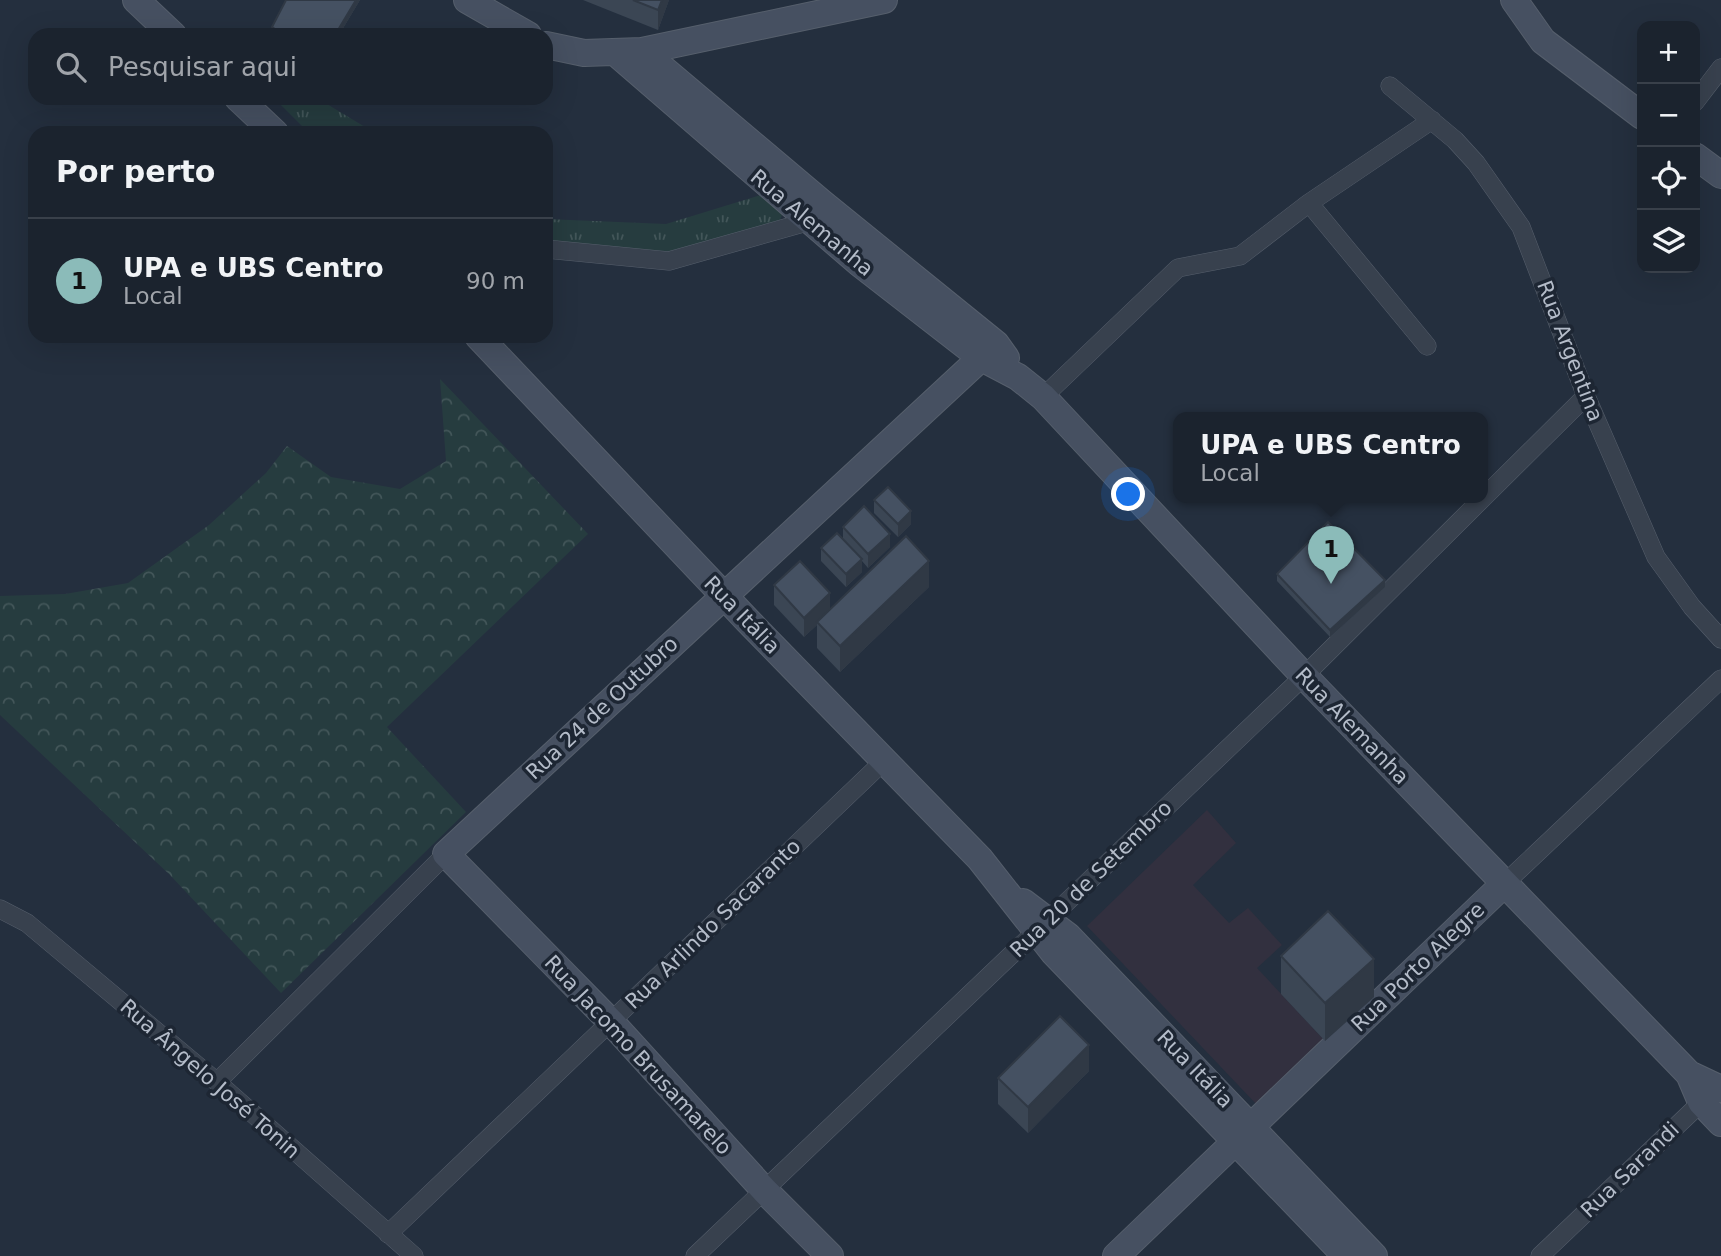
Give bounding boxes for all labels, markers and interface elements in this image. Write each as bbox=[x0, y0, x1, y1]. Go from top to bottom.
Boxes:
map controls bbox=[1637, 21, 1700, 273]
button: + bbox=[1637, 21, 1700, 84]
search box bbox=[28, 28, 553, 105]
icon: search bbox=[52, 48, 90, 86]
text: Pesquisar aqui bbox=[108, 52, 297, 82]
button: − bbox=[1637, 84, 1700, 147]
button: locate bbox=[1637, 147, 1700, 210]
text: Por perto bbox=[56, 154, 215, 189]
street label: Rua Alemanha bbox=[746, 165, 878, 281]
button: layers bbox=[1637, 210, 1700, 273]
text: UPA e UBS Centro bbox=[123, 253, 384, 283]
text: 1 bbox=[71, 268, 87, 294]
text: 90 m bbox=[466, 268, 525, 294]
street label: Rua Argentina bbox=[1532, 277, 1608, 425]
text: Local bbox=[123, 283, 183, 309]
popup bbox=[1173, 412, 1488, 503]
text: UPA e UBS Centro bbox=[1200, 430, 1461, 460]
text: Local bbox=[1200, 460, 1260, 486]
your location bbox=[1111, 477, 1145, 511]
pin: 1 bbox=[1308, 526, 1354, 584]
street label: Rua Itália bbox=[699, 571, 785, 659]
street label: Rua 24 de Outubro bbox=[521, 632, 683, 784]
street label: Rua Alemanha bbox=[1290, 663, 1414, 789]
street label: Rua 20 de Setembro bbox=[1005, 796, 1177, 962]
street label: Rua Arlindo Sacaranto bbox=[621, 834, 805, 1014]
street label: Rua Porto Alegre bbox=[1347, 898, 1489, 1036]
street label: Rua Jacomo Brusamarelo bbox=[539, 951, 737, 1159]
street label: Rua Ângelo José Tonin bbox=[115, 994, 305, 1163]
street label: Rua Itália bbox=[1152, 1025, 1238, 1113]
street label: Rua Sarandi bbox=[1576, 1117, 1684, 1223]

